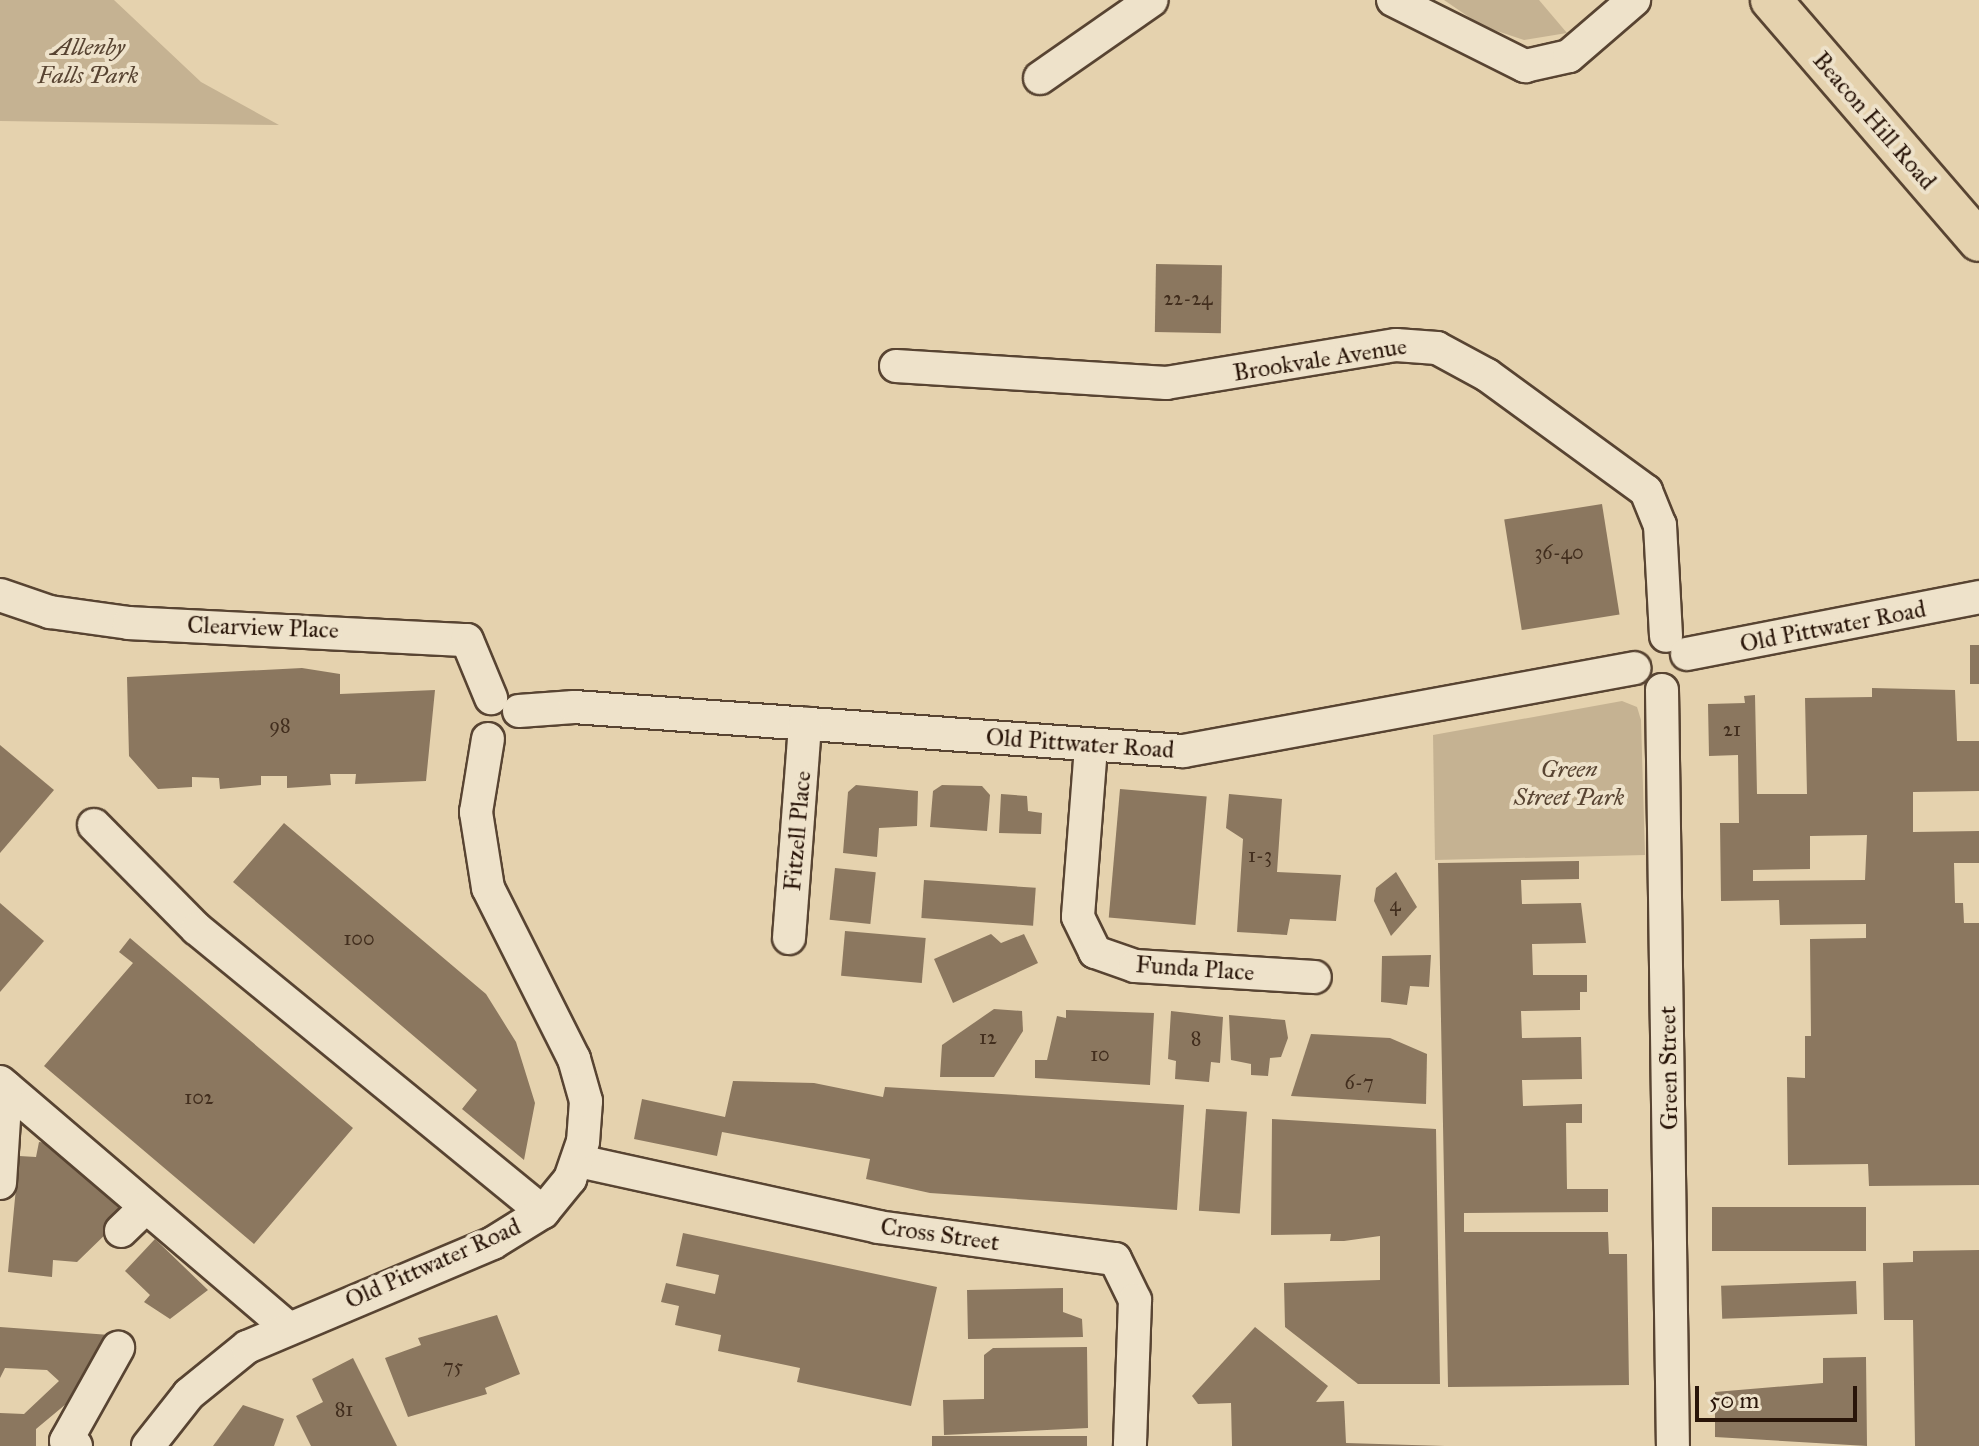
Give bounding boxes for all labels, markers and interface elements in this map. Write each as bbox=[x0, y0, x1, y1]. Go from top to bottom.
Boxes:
park label: Allenby Falls Park bbox=[38, 34, 138, 90]
street label: Beacon Hill Road bbox=[1806, 46, 1942, 196]
house number: 22-24 bbox=[1164, 286, 1212, 310]
street label: Brookvale Avenue bbox=[1231, 332, 1409, 388]
house number: 36-40 bbox=[1534, 540, 1584, 564]
street label: Old Pittwater Road bbox=[1738, 595, 1928, 659]
street label: Clearview Place bbox=[187, 611, 339, 645]
house number: 98 bbox=[269, 713, 291, 737]
house number: 21 bbox=[1723, 717, 1741, 741]
street label: Old Pittwater Road bbox=[985, 723, 1175, 765]
park label: Green Street Park bbox=[1514, 756, 1624, 812]
street label: Fitzell Place bbox=[778, 770, 818, 892]
house number: 1-3 bbox=[1248, 843, 1272, 867]
house number: 4 bbox=[1389, 892, 1401, 916]
house number: 100 bbox=[343, 926, 375, 950]
street label: Funda Place bbox=[1135, 950, 1255, 988]
street label: Green Street bbox=[1654, 1006, 1684, 1130]
house number: 12 bbox=[979, 1025, 997, 1049]
house number: 8 bbox=[1191, 1026, 1201, 1050]
house number: 10 bbox=[1090, 1042, 1110, 1066]
house number: 6-7 bbox=[1344, 1070, 1374, 1094]
house number: 102 bbox=[184, 1085, 214, 1109]
street label: Old Pittwater Road bbox=[341, 1212, 525, 1316]
street label: Cross Street bbox=[879, 1212, 1001, 1258]
house number: 75 bbox=[443, 1354, 463, 1378]
scale bar bbox=[1699, 1370, 1861, 1420]
text: 50 m bbox=[1709, 1385, 1759, 1415]
house number: 81 bbox=[335, 1397, 353, 1421]

